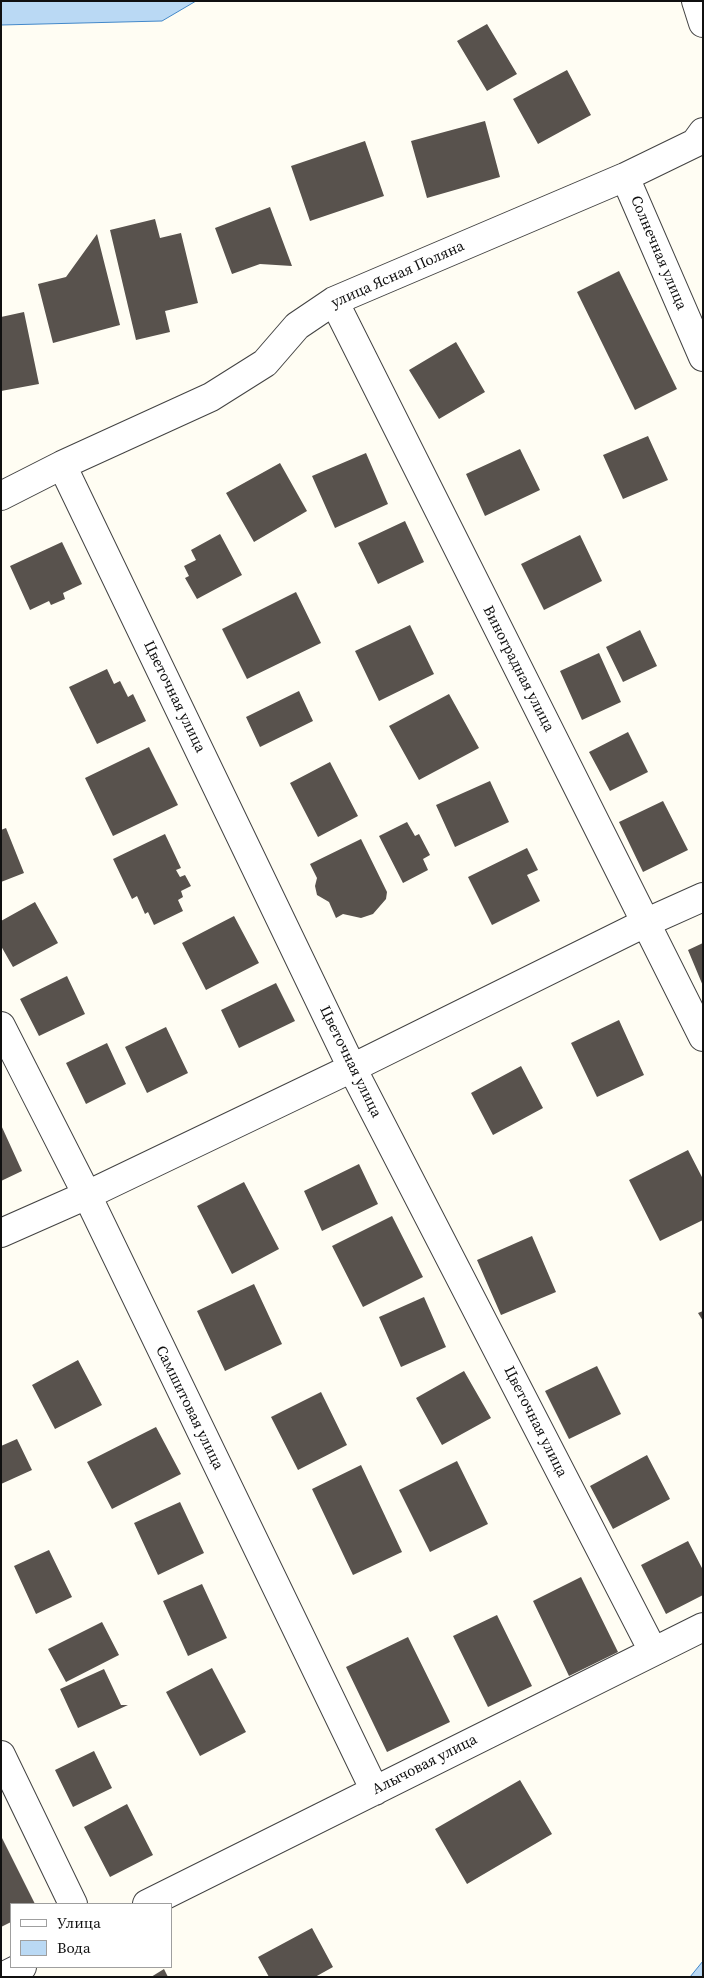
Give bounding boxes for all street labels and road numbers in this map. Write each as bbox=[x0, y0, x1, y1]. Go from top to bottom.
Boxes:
street label: Солнечная улица bbox=[626, 193, 690, 313]
street label: улица Ясная Поляна bbox=[329, 237, 467, 313]
street label: Виноградная улица bbox=[478, 603, 558, 735]
street label: Цветочная улица bbox=[139, 638, 209, 756]
street label: Цветочная улица bbox=[315, 1003, 385, 1121]
street label: Самшитовая улица bbox=[151, 1343, 227, 1473]
street label: Цветочная улица bbox=[499, 1364, 571, 1480]
street label: Алычовая улица bbox=[370, 1731, 480, 1799]

